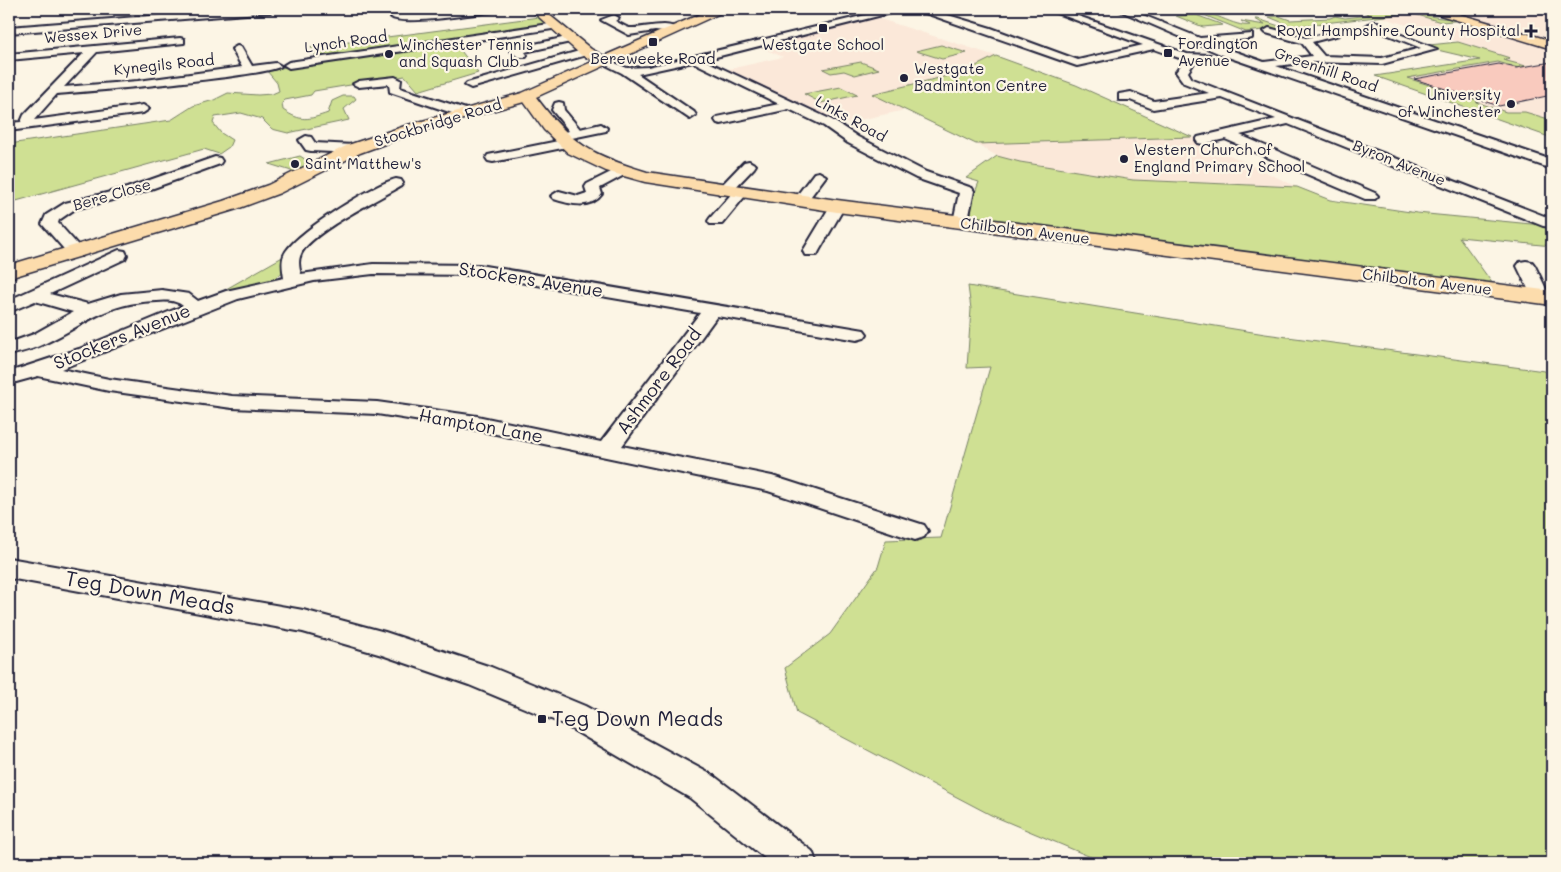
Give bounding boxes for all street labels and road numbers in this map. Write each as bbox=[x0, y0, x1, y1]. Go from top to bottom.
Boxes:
street label: Wessex Drive bbox=[43, 19, 143, 47]
street label: Lynch Road bbox=[303, 25, 389, 57]
street label: Greenhill Road bbox=[1272, 42, 1381, 96]
street label: Kynegils Road bbox=[113, 49, 215, 79]
street label: Links Road bbox=[812, 90, 891, 146]
street label: Stockbridge Road bbox=[372, 93, 504, 151]
street label: Byron Avenue bbox=[1350, 134, 1449, 190]
street label: Bere Close bbox=[70, 173, 153, 215]
street label: Chilbolton Avenue bbox=[959, 212, 1091, 248]
street label: Stockers Avenue bbox=[457, 256, 605, 302]
street label: Chilbolton Avenue bbox=[1361, 263, 1493, 299]
street label: Stockers Avenue bbox=[50, 298, 194, 375]
street label: Ashmore Road bbox=[610, 322, 706, 438]
street label: Hampton Lane bbox=[417, 402, 545, 448]
street label: Teg Down Meads bbox=[63, 563, 237, 620]

